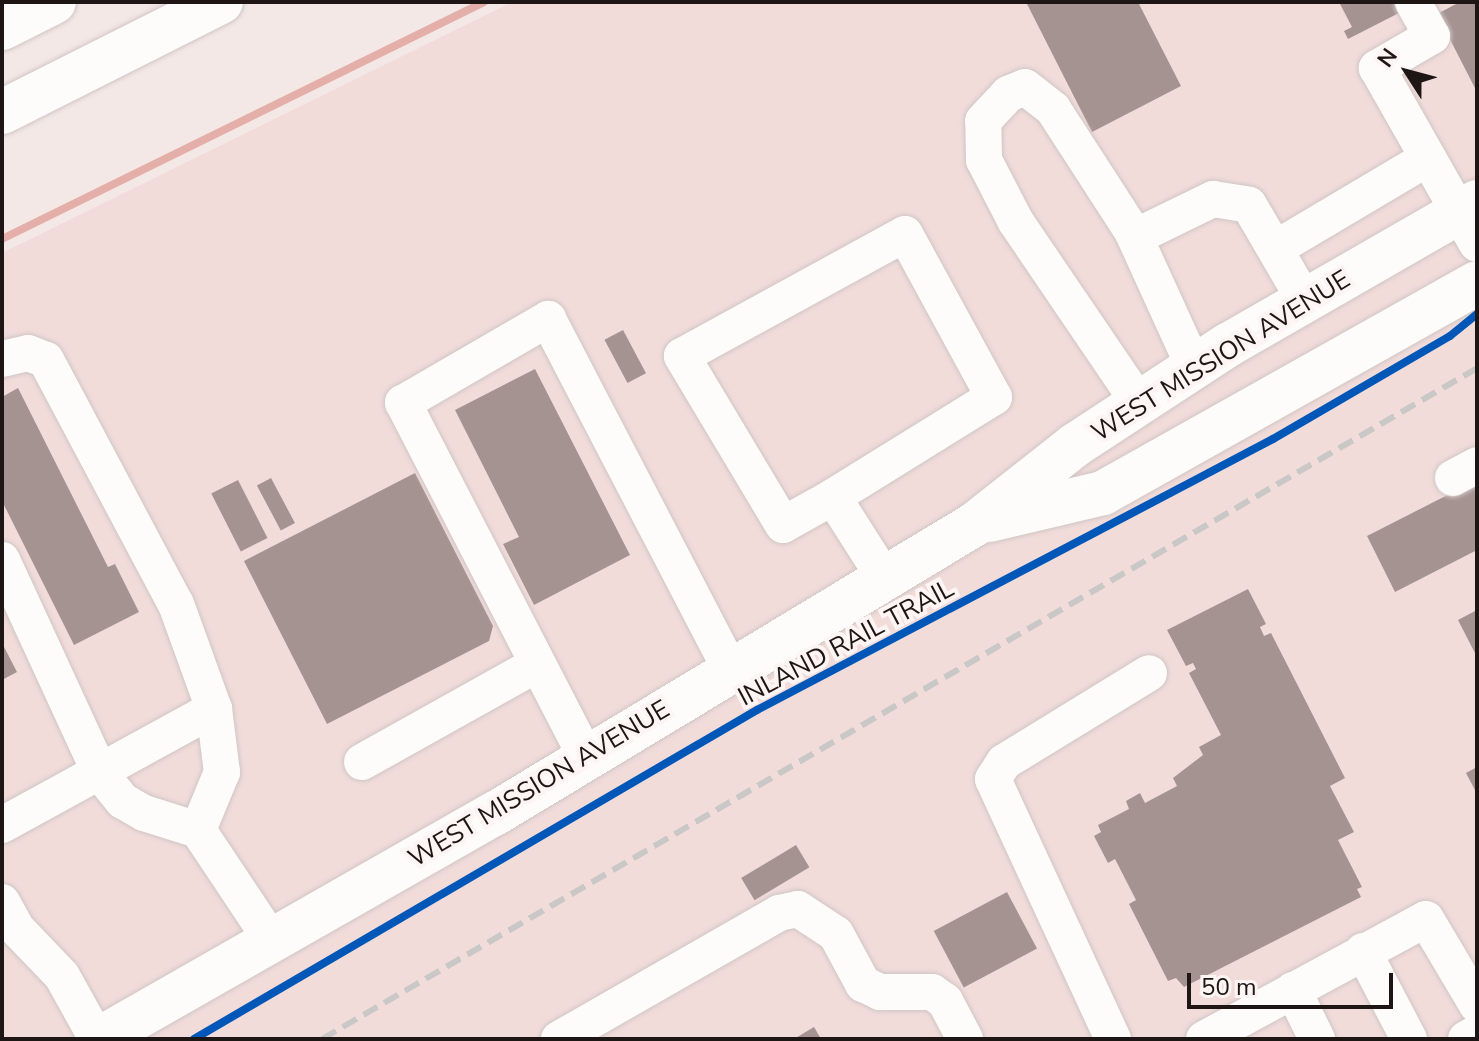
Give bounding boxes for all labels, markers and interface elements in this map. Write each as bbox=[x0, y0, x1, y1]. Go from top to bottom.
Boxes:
north arrow bbox=[1367, 32, 1447, 112]
text: N bbox=[1371, 42, 1405, 73]
street label: WEST MISSION AVENUE bbox=[1086, 264, 1356, 448]
street label: INLAND RAIL TRAIL bbox=[733, 573, 959, 713]
street label: WEST MISSION AVENUE bbox=[403, 694, 675, 874]
scale bar bbox=[1191, 957, 1397, 1007]
text: 50 m bbox=[1201, 971, 1257, 1003]

